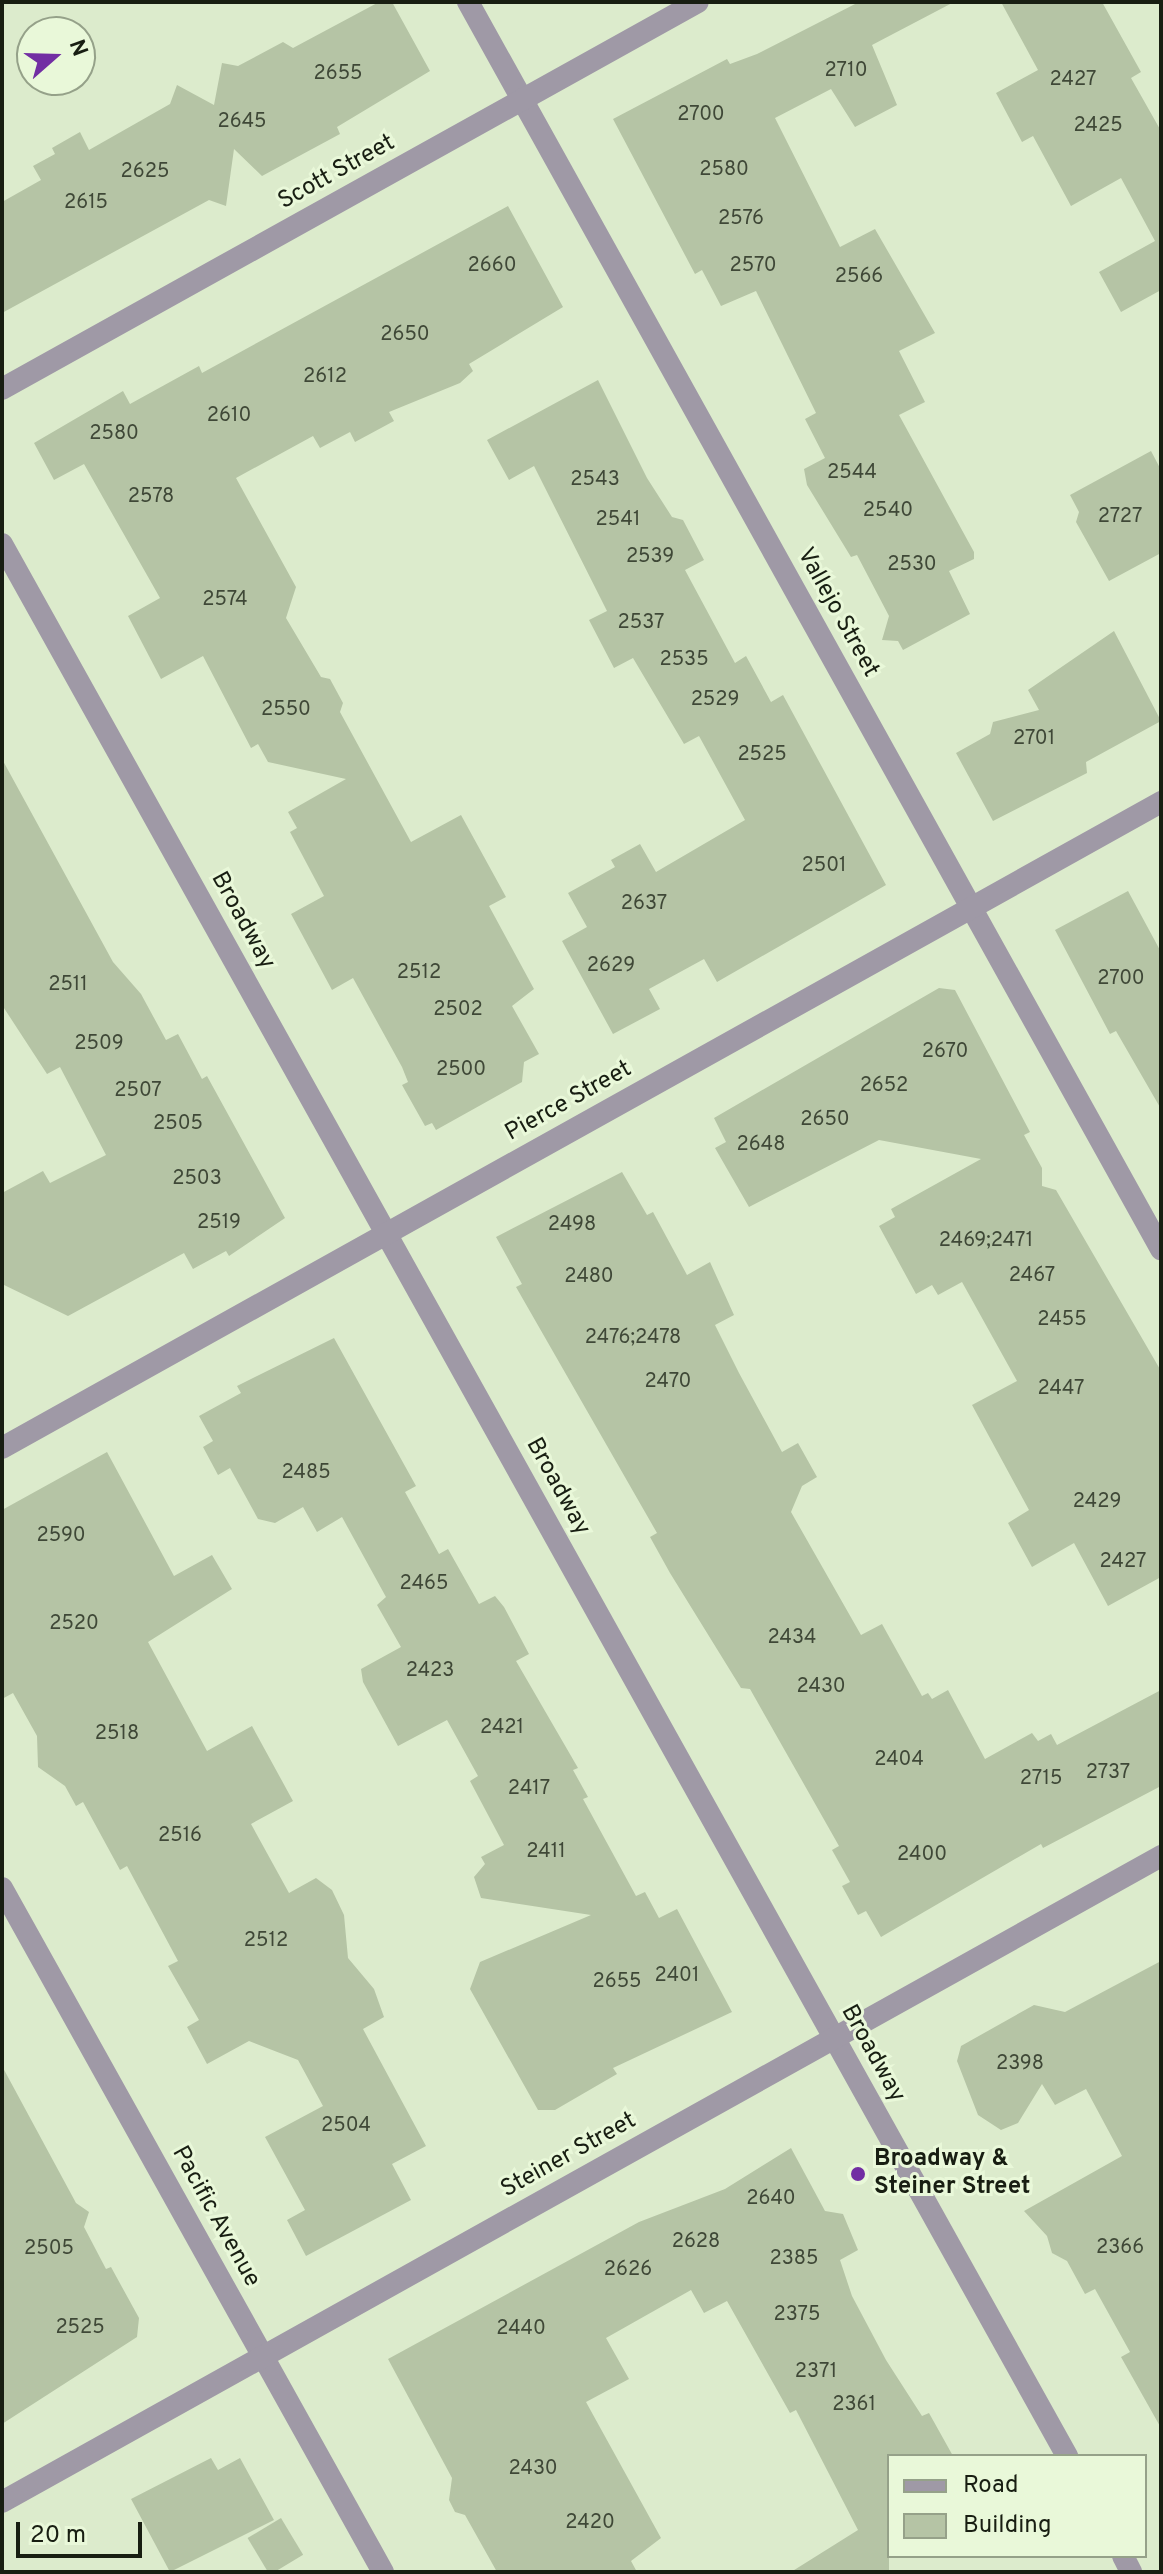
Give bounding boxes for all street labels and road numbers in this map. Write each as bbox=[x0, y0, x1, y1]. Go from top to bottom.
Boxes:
street label: Scott Street bbox=[274, 129, 400, 217]
street label: Vallejo Street bbox=[790, 543, 884, 683]
street label: Broadway bbox=[203, 867, 281, 975]
street label: Pierce Street bbox=[501, 1055, 637, 1149]
street label: Broadway bbox=[518, 1433, 596, 1541]
street label: Broadway bbox=[833, 2000, 911, 2108]
street label: Steiner Street bbox=[496, 2107, 642, 2205]
street label: Pacific Avenue bbox=[164, 2141, 266, 2293]

